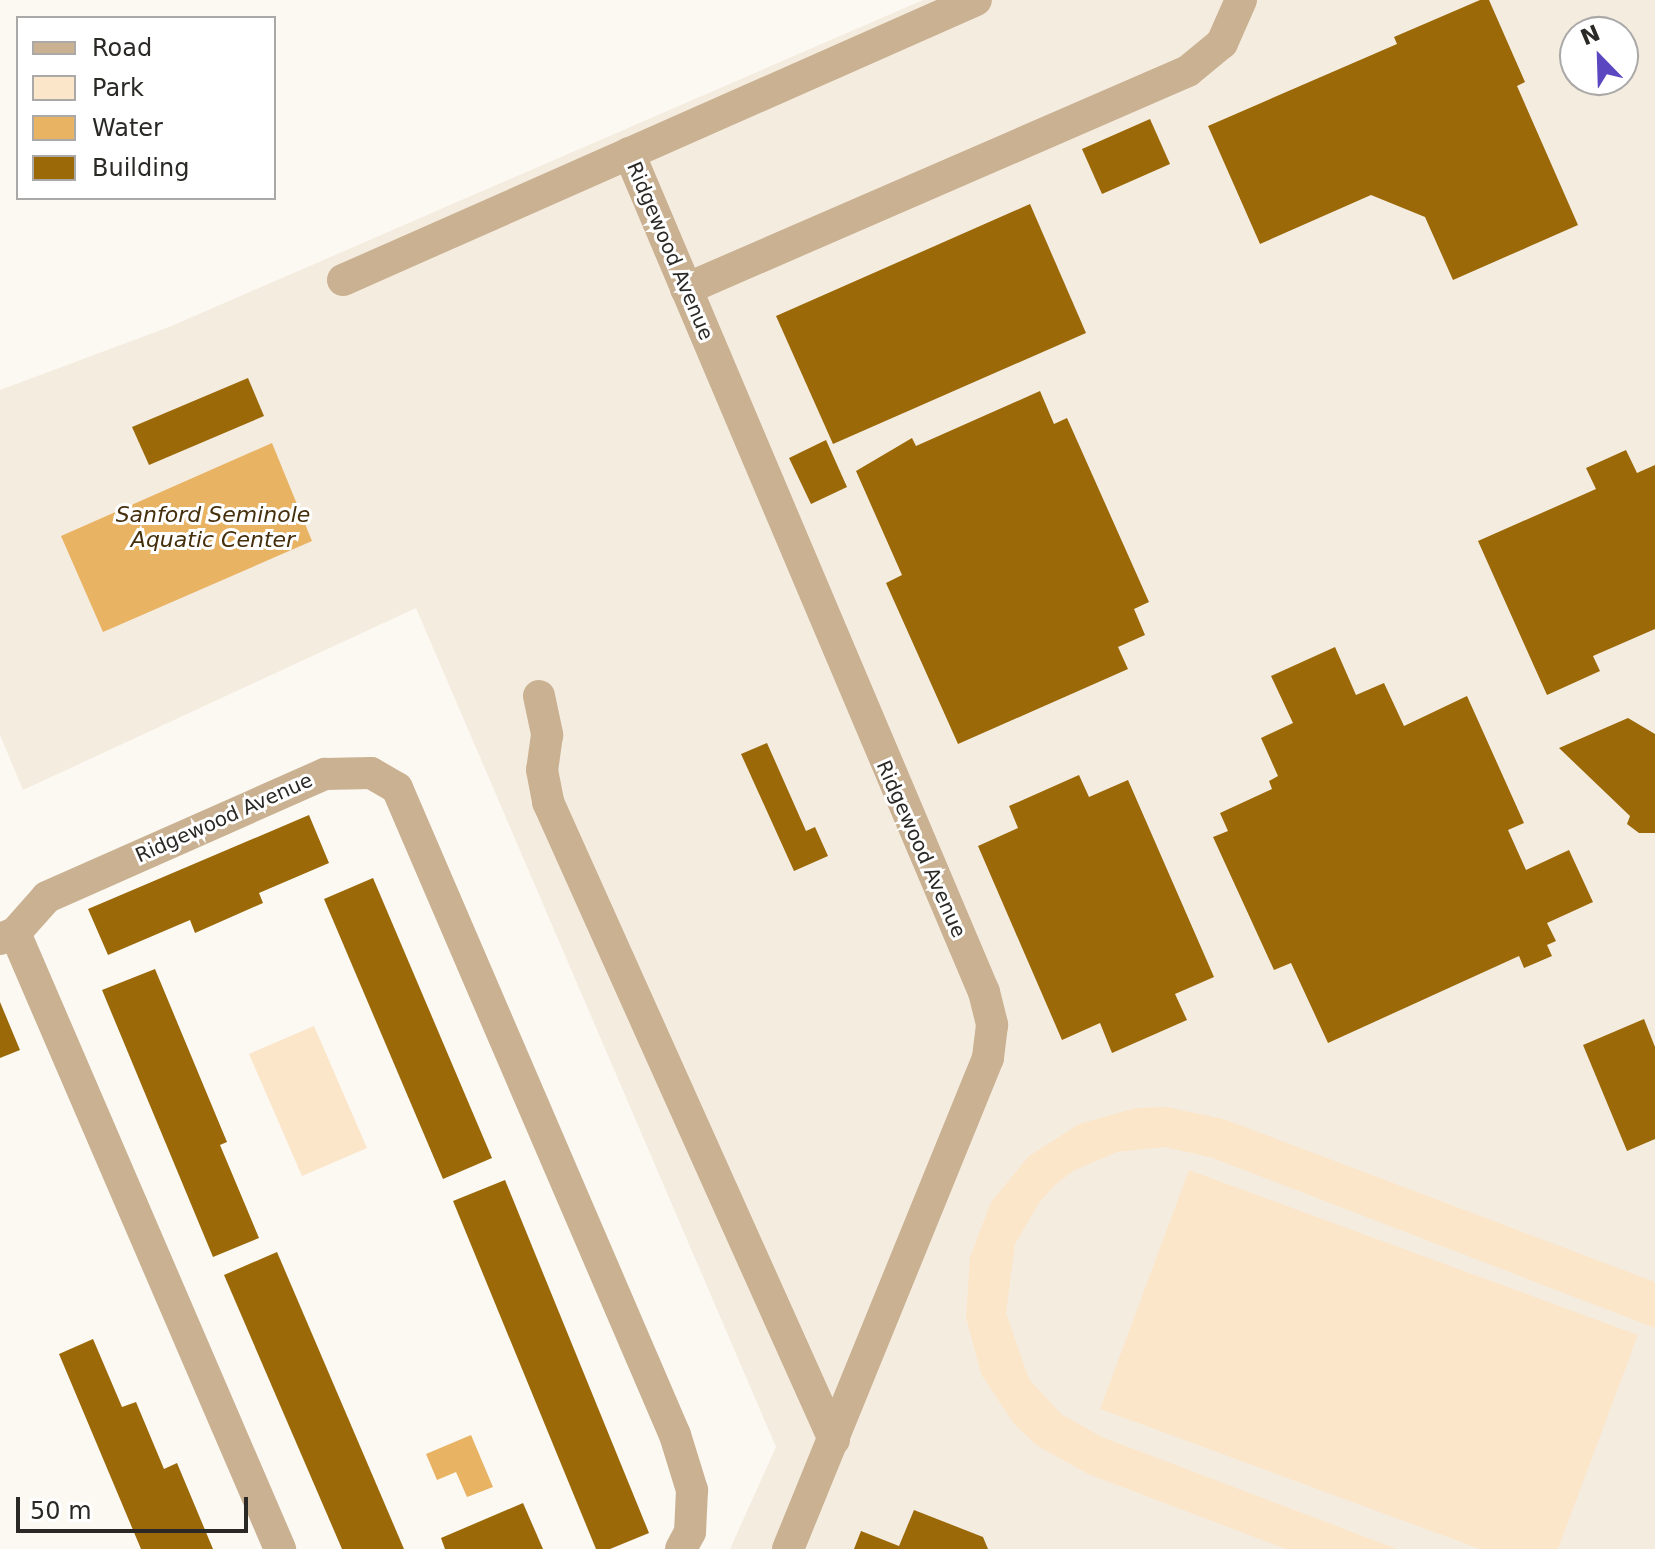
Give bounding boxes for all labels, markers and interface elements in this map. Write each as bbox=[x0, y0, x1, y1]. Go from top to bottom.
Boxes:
legend bbox=[16, 16, 276, 200]
north arrow bbox=[1559, 16, 1639, 96]
text: N bbox=[1577, 20, 1604, 50]
text: Road bbox=[92, 34, 152, 62]
text: Park bbox=[92, 74, 144, 102]
text: Water bbox=[92, 114, 163, 142]
text: Building bbox=[92, 154, 189, 182]
street label: Ridgewood Avenue bbox=[622, 158, 718, 344]
water label: Sanford Seminole Aquatic Center bbox=[116, 501, 310, 552]
street label: Ridgewood Avenue bbox=[871, 757, 971, 941]
street label: Ridgewood Avenue bbox=[132, 768, 316, 868]
scale bar bbox=[20, 1481, 252, 1531]
text: 50 m bbox=[30, 1497, 92, 1525]

